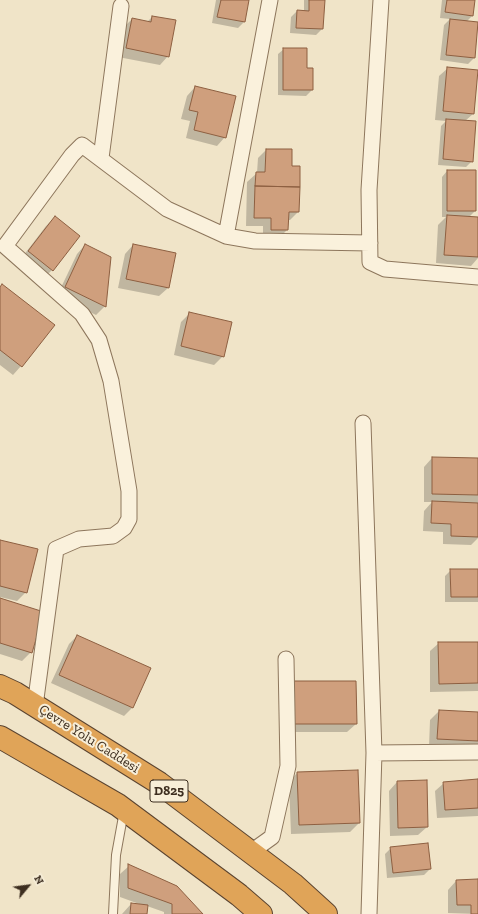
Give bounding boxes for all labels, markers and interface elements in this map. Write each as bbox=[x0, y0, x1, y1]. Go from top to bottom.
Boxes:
street label: Çevre Yolu Caddesi bbox=[36, 701, 142, 777]
road number: D825 bbox=[150, 780, 188, 802]
north arrow bbox=[8, 866, 48, 906]
text: N bbox=[31, 873, 47, 887]

